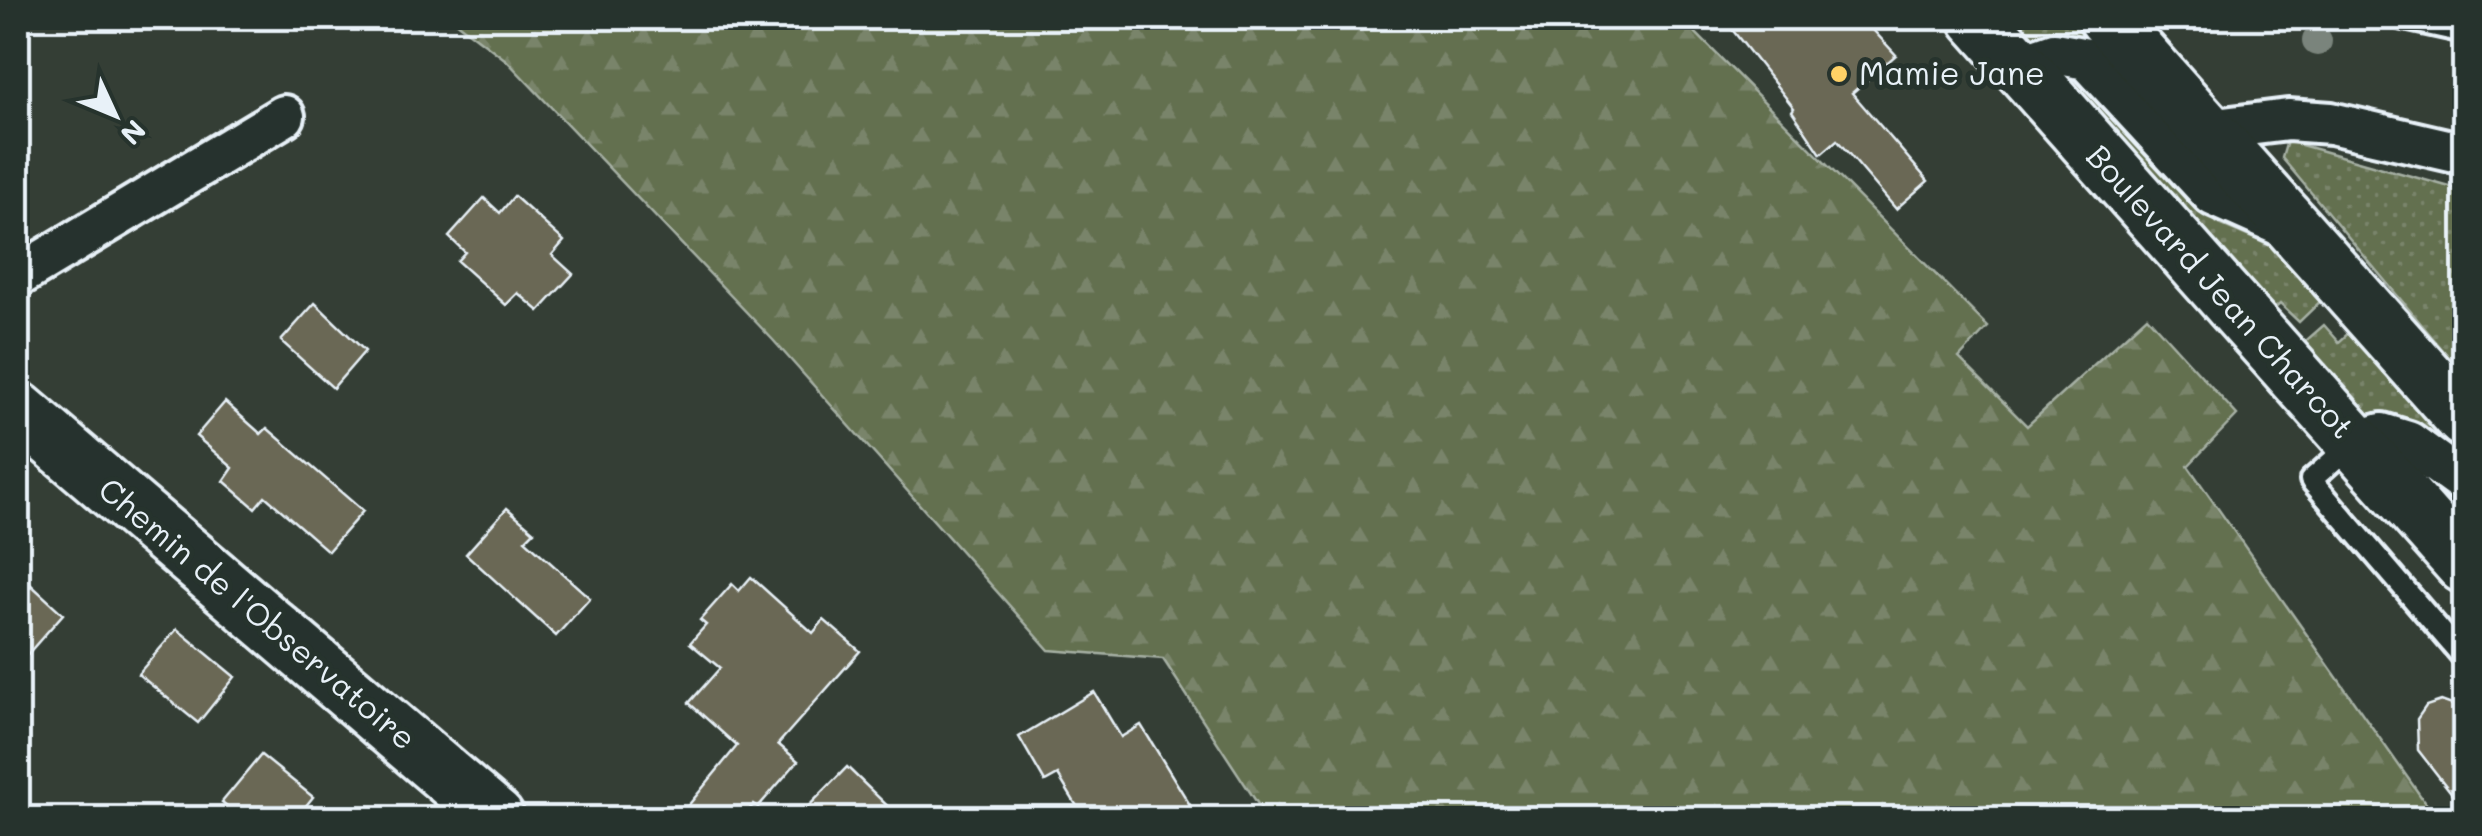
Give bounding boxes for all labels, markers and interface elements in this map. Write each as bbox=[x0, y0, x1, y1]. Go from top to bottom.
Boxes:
place label: Mamie Jane bbox=[1859, 51, 2045, 93]
marker: Mamie Jane bbox=[1828, 63, 1850, 85]
north arrow bbox=[65, 65, 165, 165]
text: N bbox=[113, 113, 154, 153]
street label: Boulevard Jean Charcot bbox=[2078, 135, 2365, 447]
street label: Chemin de l'Observatoire bbox=[91, 467, 426, 758]

